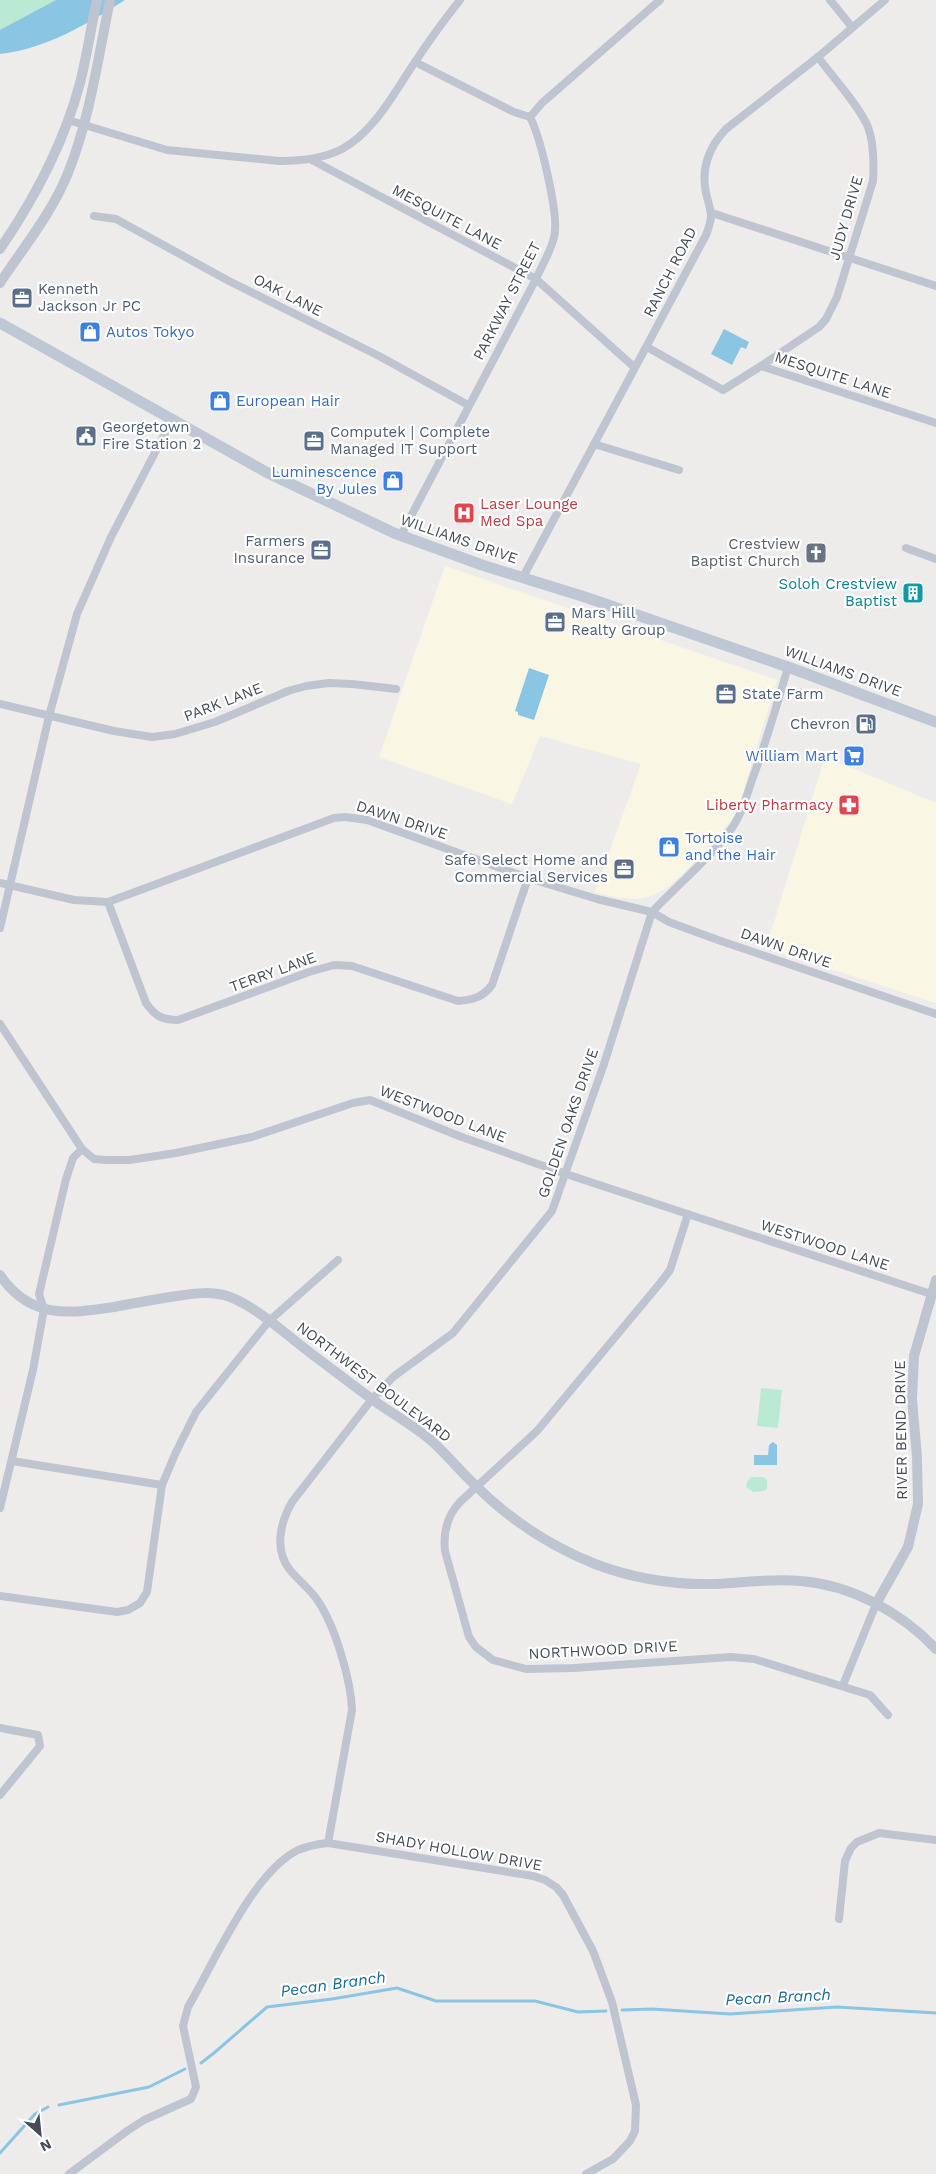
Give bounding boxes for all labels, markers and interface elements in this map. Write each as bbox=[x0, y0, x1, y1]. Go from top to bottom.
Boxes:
street label: JUDY DRIVE bbox=[825, 174, 867, 262]
street label: MESQUITE LANE bbox=[389, 181, 505, 253]
street label: RANCH ROAD bbox=[640, 224, 700, 320]
street label: PARKWAY STREET bbox=[469, 239, 545, 363]
street label: OAK LANE bbox=[250, 270, 326, 320]
place label: Kenneth Jackson Jr PC bbox=[38, 280, 141, 315]
office icon: Kenneth Jackson Jr PC bbox=[10, 286, 34, 310]
shop icon: Autos Tokyo bbox=[78, 320, 102, 344]
place label: Autos Tokyo bbox=[106, 323, 195, 341]
street label: MESQUITE LANE bbox=[772, 348, 894, 402]
shop icon: European Hair bbox=[208, 389, 232, 413]
place label: European Hair bbox=[236, 392, 340, 410]
place label: Georgetown Fire Station 2 bbox=[102, 418, 201, 453]
place label: Computek | Complete Managed IT Support bbox=[330, 423, 490, 458]
public building icon: Georgetown Fire Station 2 bbox=[74, 424, 98, 448]
office icon: Computek | Complete Managed IT Support bbox=[302, 429, 326, 453]
place label: Luminescence By Jules bbox=[271, 463, 377, 498]
shop icon: Luminescence By Jules bbox=[381, 469, 405, 493]
place label: Laser Lounge Med Spa bbox=[480, 495, 578, 530]
hospital icon: Laser Lounge Med Spa bbox=[452, 501, 476, 525]
street label: WILLIAMS DRIVE bbox=[398, 510, 520, 568]
place label: Farmers Insurance bbox=[233, 532, 305, 567]
place label: Crestview Baptist Church bbox=[690, 535, 800, 570]
office icon: Farmers Insurance bbox=[309, 538, 333, 562]
church icon: Crestview Baptist Church bbox=[804, 541, 828, 565]
place label: Soloh Crestview Baptist bbox=[779, 575, 898, 610]
building icon: Soloh Crestview Baptist bbox=[901, 581, 925, 605]
place label: Mars Hill Realty Group bbox=[571, 604, 665, 639]
office icon: Mars Hill Realty Group bbox=[543, 610, 567, 634]
street label: WILLIAMS DRIVE bbox=[782, 641, 904, 701]
street label: PARK LANE bbox=[181, 679, 265, 725]
office icon: State Farm bbox=[714, 682, 738, 706]
place label: State Farm bbox=[742, 685, 823, 703]
fuel station icon: Chevron bbox=[854, 712, 878, 736]
place label: Chevron bbox=[790, 715, 850, 733]
supermarket icon: William Mart bbox=[842, 744, 866, 768]
place label: William Mart bbox=[745, 747, 839, 765]
pharmacy icon: Liberty Pharmacy bbox=[837, 793, 861, 817]
place label: Liberty Pharmacy bbox=[706, 796, 833, 814]
street label: DAWN DRIVE bbox=[354, 797, 450, 843]
place label: Tortoise and the Hair bbox=[685, 829, 776, 864]
shop icon: Tortoise and the Hair bbox=[657, 835, 681, 859]
place label: Safe Select Home and Commercial Services bbox=[444, 851, 608, 886]
office icon: Safe Select Home and Commercial Services bbox=[612, 857, 636, 881]
street label: DAWN DRIVE bbox=[738, 924, 834, 972]
street label: TERRY LANE bbox=[227, 948, 319, 996]
street label: GOLDEN OAKS DRIVE bbox=[534, 1046, 602, 1200]
street label: WESTWOOD LANE bbox=[377, 1082, 509, 1146]
street label: WESTWOOD LANE bbox=[758, 1216, 892, 1274]
street label: NORTHWEST BOULEVARD bbox=[293, 1318, 455, 1446]
street label: RIVER BEND DRIVE bbox=[891, 1360, 911, 1500]
street label: NORTHWOOD DRIVE bbox=[528, 1637, 678, 1663]
street label: SHADY HOLLOW DRIVE bbox=[374, 1827, 544, 1875]
water label: Pecan Branch bbox=[279, 1967, 387, 2001]
water label: Pecan Branch bbox=[725, 1985, 831, 2009]
north arrow bbox=[15, 2109, 65, 2159]
text: N bbox=[38, 2136, 54, 2155]

